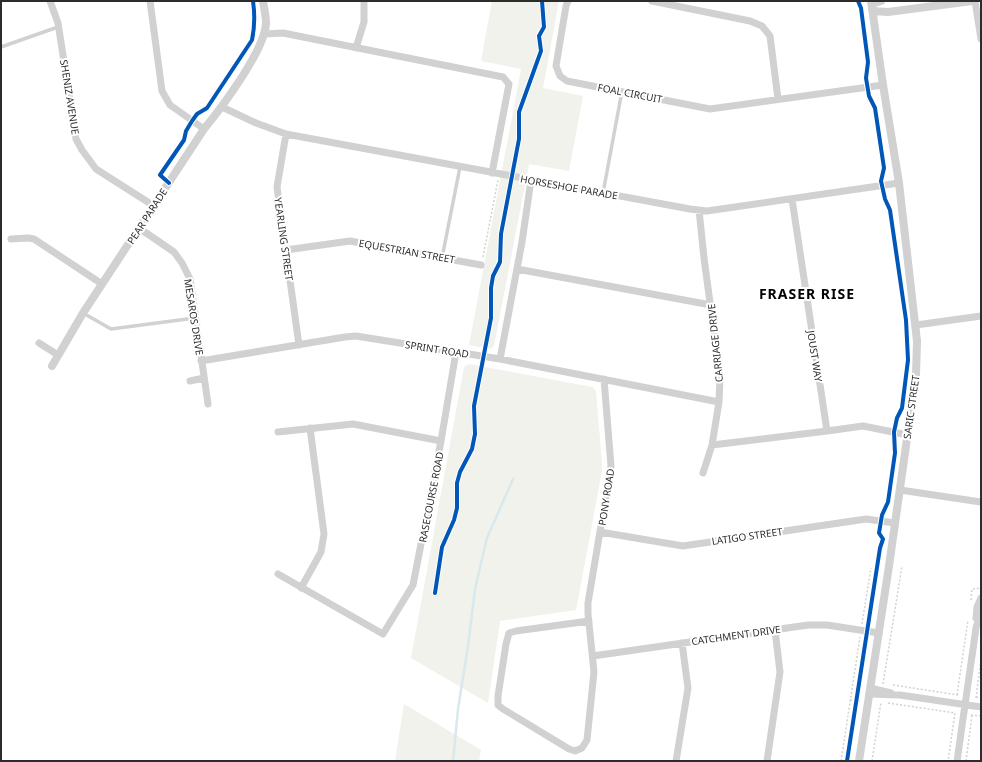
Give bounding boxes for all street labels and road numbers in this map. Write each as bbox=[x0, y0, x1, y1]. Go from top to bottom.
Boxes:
street label: SHENIZ AVENUE bbox=[57, 58, 83, 136]
street label: FOAL CIRCUIT bbox=[596, 80, 664, 106]
street label: HORSESHOE PARADE bbox=[519, 172, 619, 202]
street label: PEAR PARADE bbox=[124, 185, 170, 247]
street label: YEARLING STREET bbox=[271, 196, 297, 282]
street label: EQUESTRIAN STREET bbox=[358, 236, 457, 266]
street label: MESAROS DRIVE bbox=[181, 278, 207, 356]
street label: CARRIAGE DRIVE bbox=[704, 303, 726, 383]
street label: JOUST WAY bbox=[804, 328, 826, 383]
street label: SPRINT ROAD bbox=[404, 337, 470, 361]
street label: SARIC STREET bbox=[900, 374, 922, 440]
street label: RASECOURSE ROAD bbox=[415, 450, 447, 544]
street label: PONY ROAD bbox=[595, 468, 617, 526]
street label: LATIGO STREET bbox=[711, 524, 784, 548]
street label: CATCHMENT DRIVE bbox=[690, 622, 782, 648]

